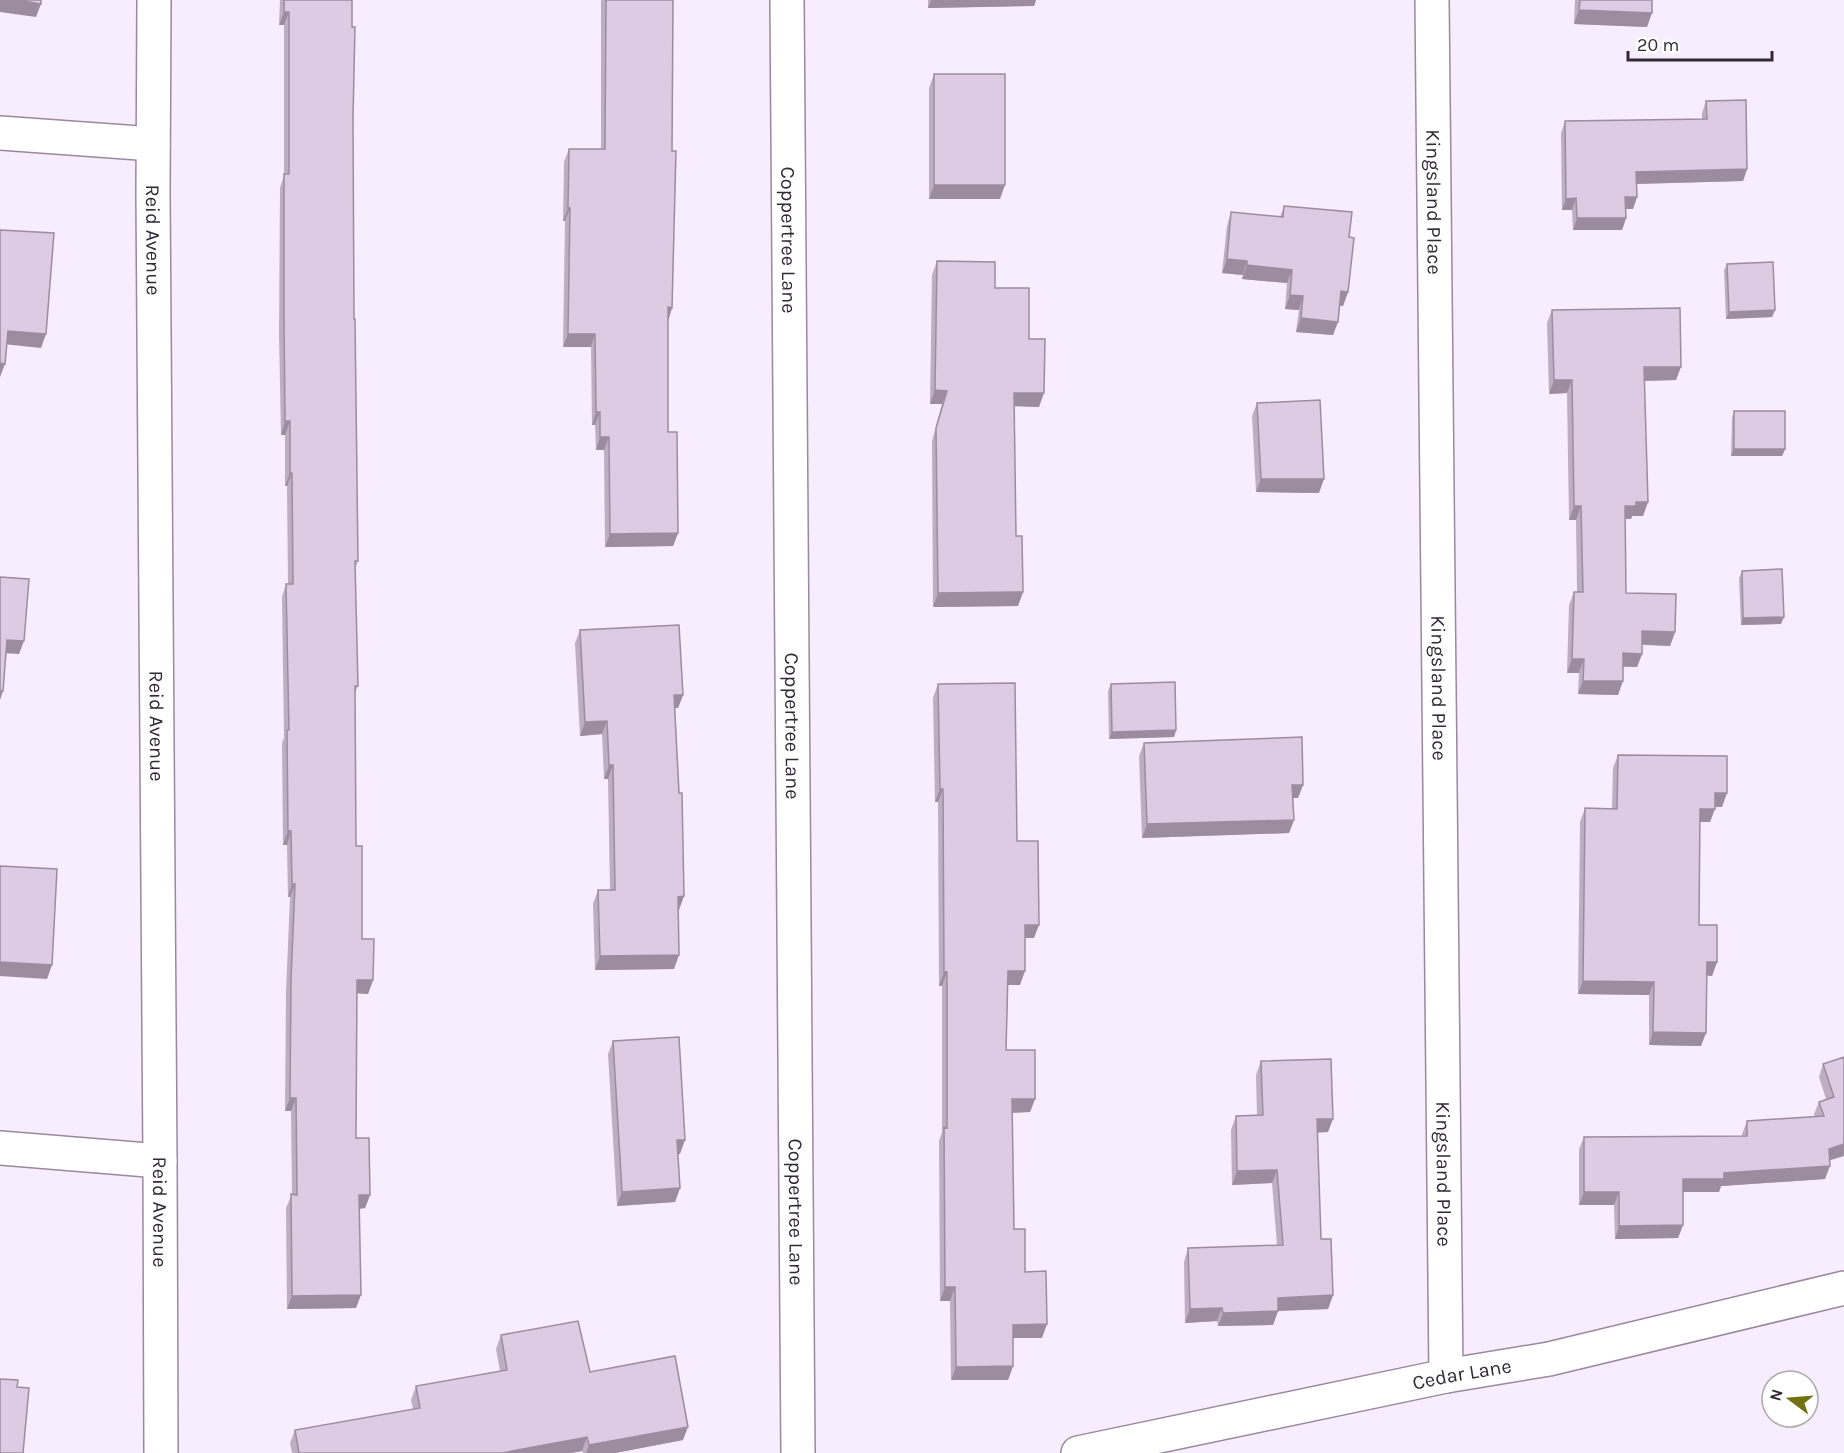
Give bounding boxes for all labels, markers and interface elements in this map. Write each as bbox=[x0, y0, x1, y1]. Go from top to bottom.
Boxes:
scale bar bbox=[1628, 24, 1772, 62]
text: 20 m bbox=[1637, 34, 1679, 56]
street label: Kingsland Place bbox=[1421, 129, 1446, 275]
street label: Coppertree Lane bbox=[776, 166, 800, 314]
street label: Reid Avenue bbox=[141, 184, 165, 296]
street label: Kingsland Place bbox=[1426, 615, 1451, 761]
street label: Coppertree Lane bbox=[780, 652, 804, 800]
street label: Reid Avenue bbox=[144, 670, 168, 782]
street label: Kingsland Place bbox=[1431, 1101, 1456, 1247]
street label: Coppertree Lane bbox=[784, 1138, 808, 1286]
street label: Reid Avenue bbox=[148, 1156, 171, 1268]
street label: Cedar Lane bbox=[1410, 1354, 1513, 1395]
north arrow bbox=[1760, 1369, 1820, 1429]
text: N bbox=[1765, 1387, 1787, 1403]

